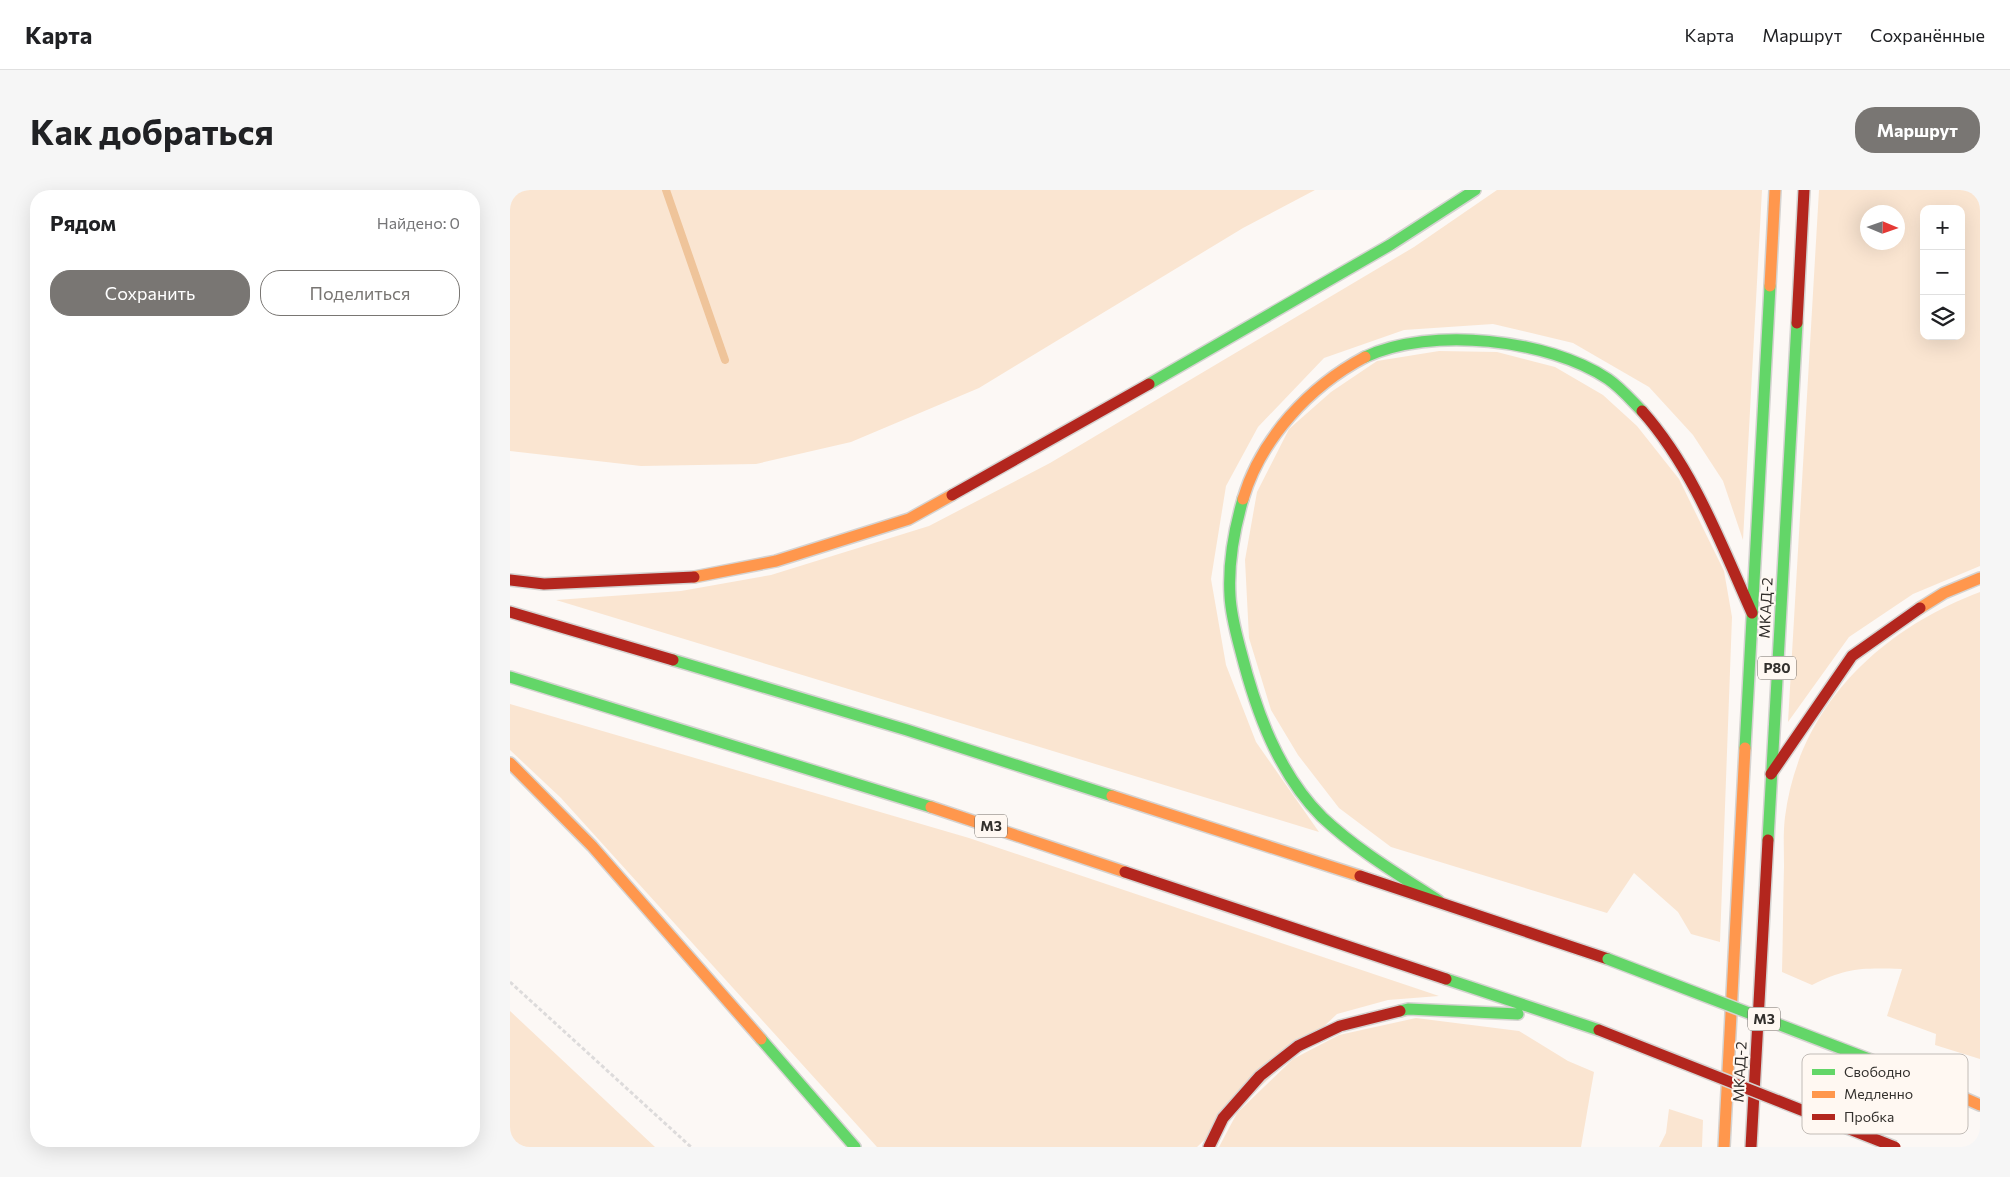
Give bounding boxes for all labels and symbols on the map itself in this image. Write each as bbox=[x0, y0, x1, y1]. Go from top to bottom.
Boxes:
north arrow bbox=[1860, 205, 1905, 250]
street label: МКАД-2 bbox=[1754, 577, 1776, 639]
road number: Р80 bbox=[1758, 656, 1796, 679]
road number: М3 bbox=[975, 814, 1007, 838]
road number: М3 bbox=[1748, 1008, 1780, 1031]
street label: МКАД-2 bbox=[1728, 1041, 1750, 1103]
legend bbox=[1802, 1054, 1968, 1134]
text: Свободно bbox=[1844, 1063, 1911, 1080]
text: Медленно bbox=[1844, 1085, 1913, 1102]
text: Пробка bbox=[1844, 1108, 1894, 1125]

